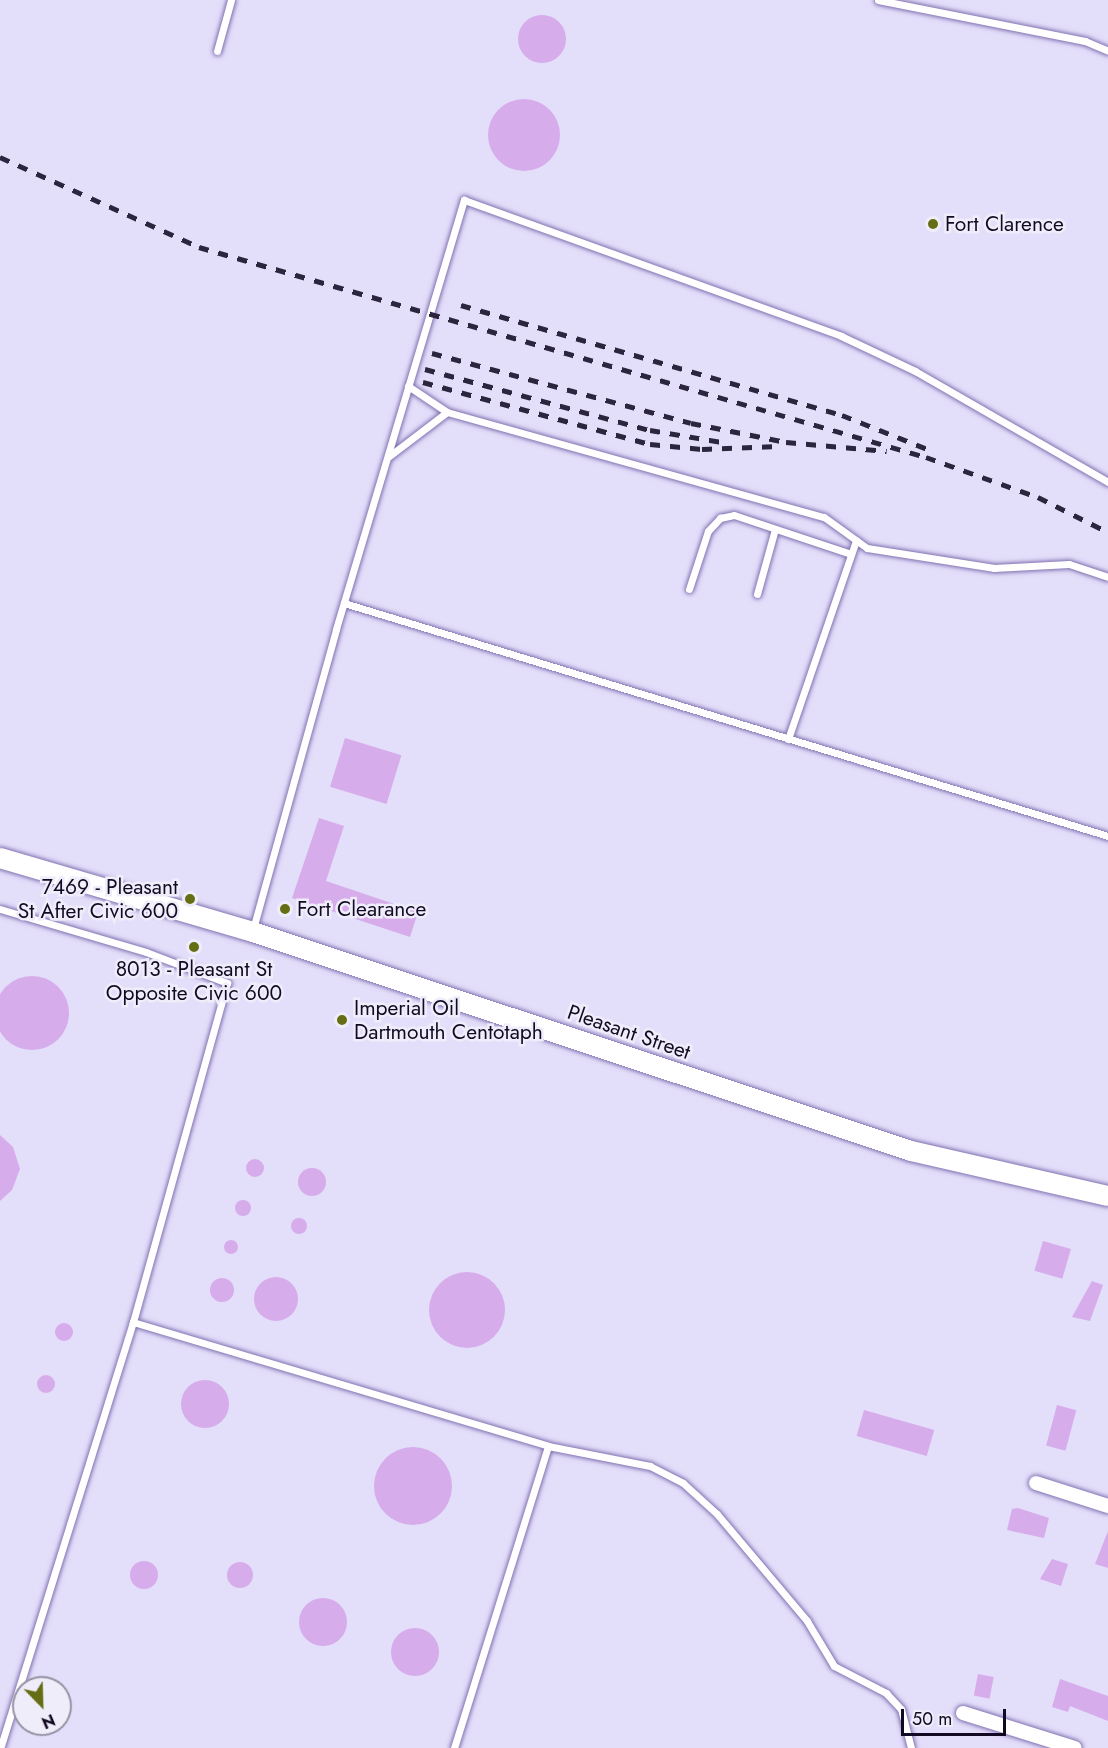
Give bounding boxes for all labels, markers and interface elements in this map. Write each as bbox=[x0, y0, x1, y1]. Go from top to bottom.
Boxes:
place label: Fort Clarence bbox=[945, 211, 1064, 237]
marker: Fort Clarence bbox=[926, 217, 940, 231]
place label: 7469 - Pleasant St After Civic 600 bbox=[18, 874, 178, 924]
marker: 7469 - Pleasant St After Civic 600 bbox=[183, 892, 197, 906]
place label: Fort Clearance bbox=[297, 896, 426, 922]
marker: Fort Clearance bbox=[278, 902, 292, 916]
marker: 8013 - Pleasant St Opposite Civic 600 bbox=[187, 940, 201, 954]
place label: 8013 - Pleasant St Opposite Civic 600 bbox=[106, 956, 282, 1006]
place label: Imperial Oil Dartmouth Centotaph bbox=[354, 995, 543, 1045]
street label: Pleasant Street bbox=[564, 999, 694, 1065]
marker: Imperial Oil Dartmouth Centotaph bbox=[335, 1013, 349, 1027]
north arrow bbox=[12, 1676, 72, 1736]
scale bar bbox=[904, 1697, 1009, 1735]
text: 50 m bbox=[912, 1706, 952, 1732]
text: N bbox=[38, 1708, 59, 1734]

